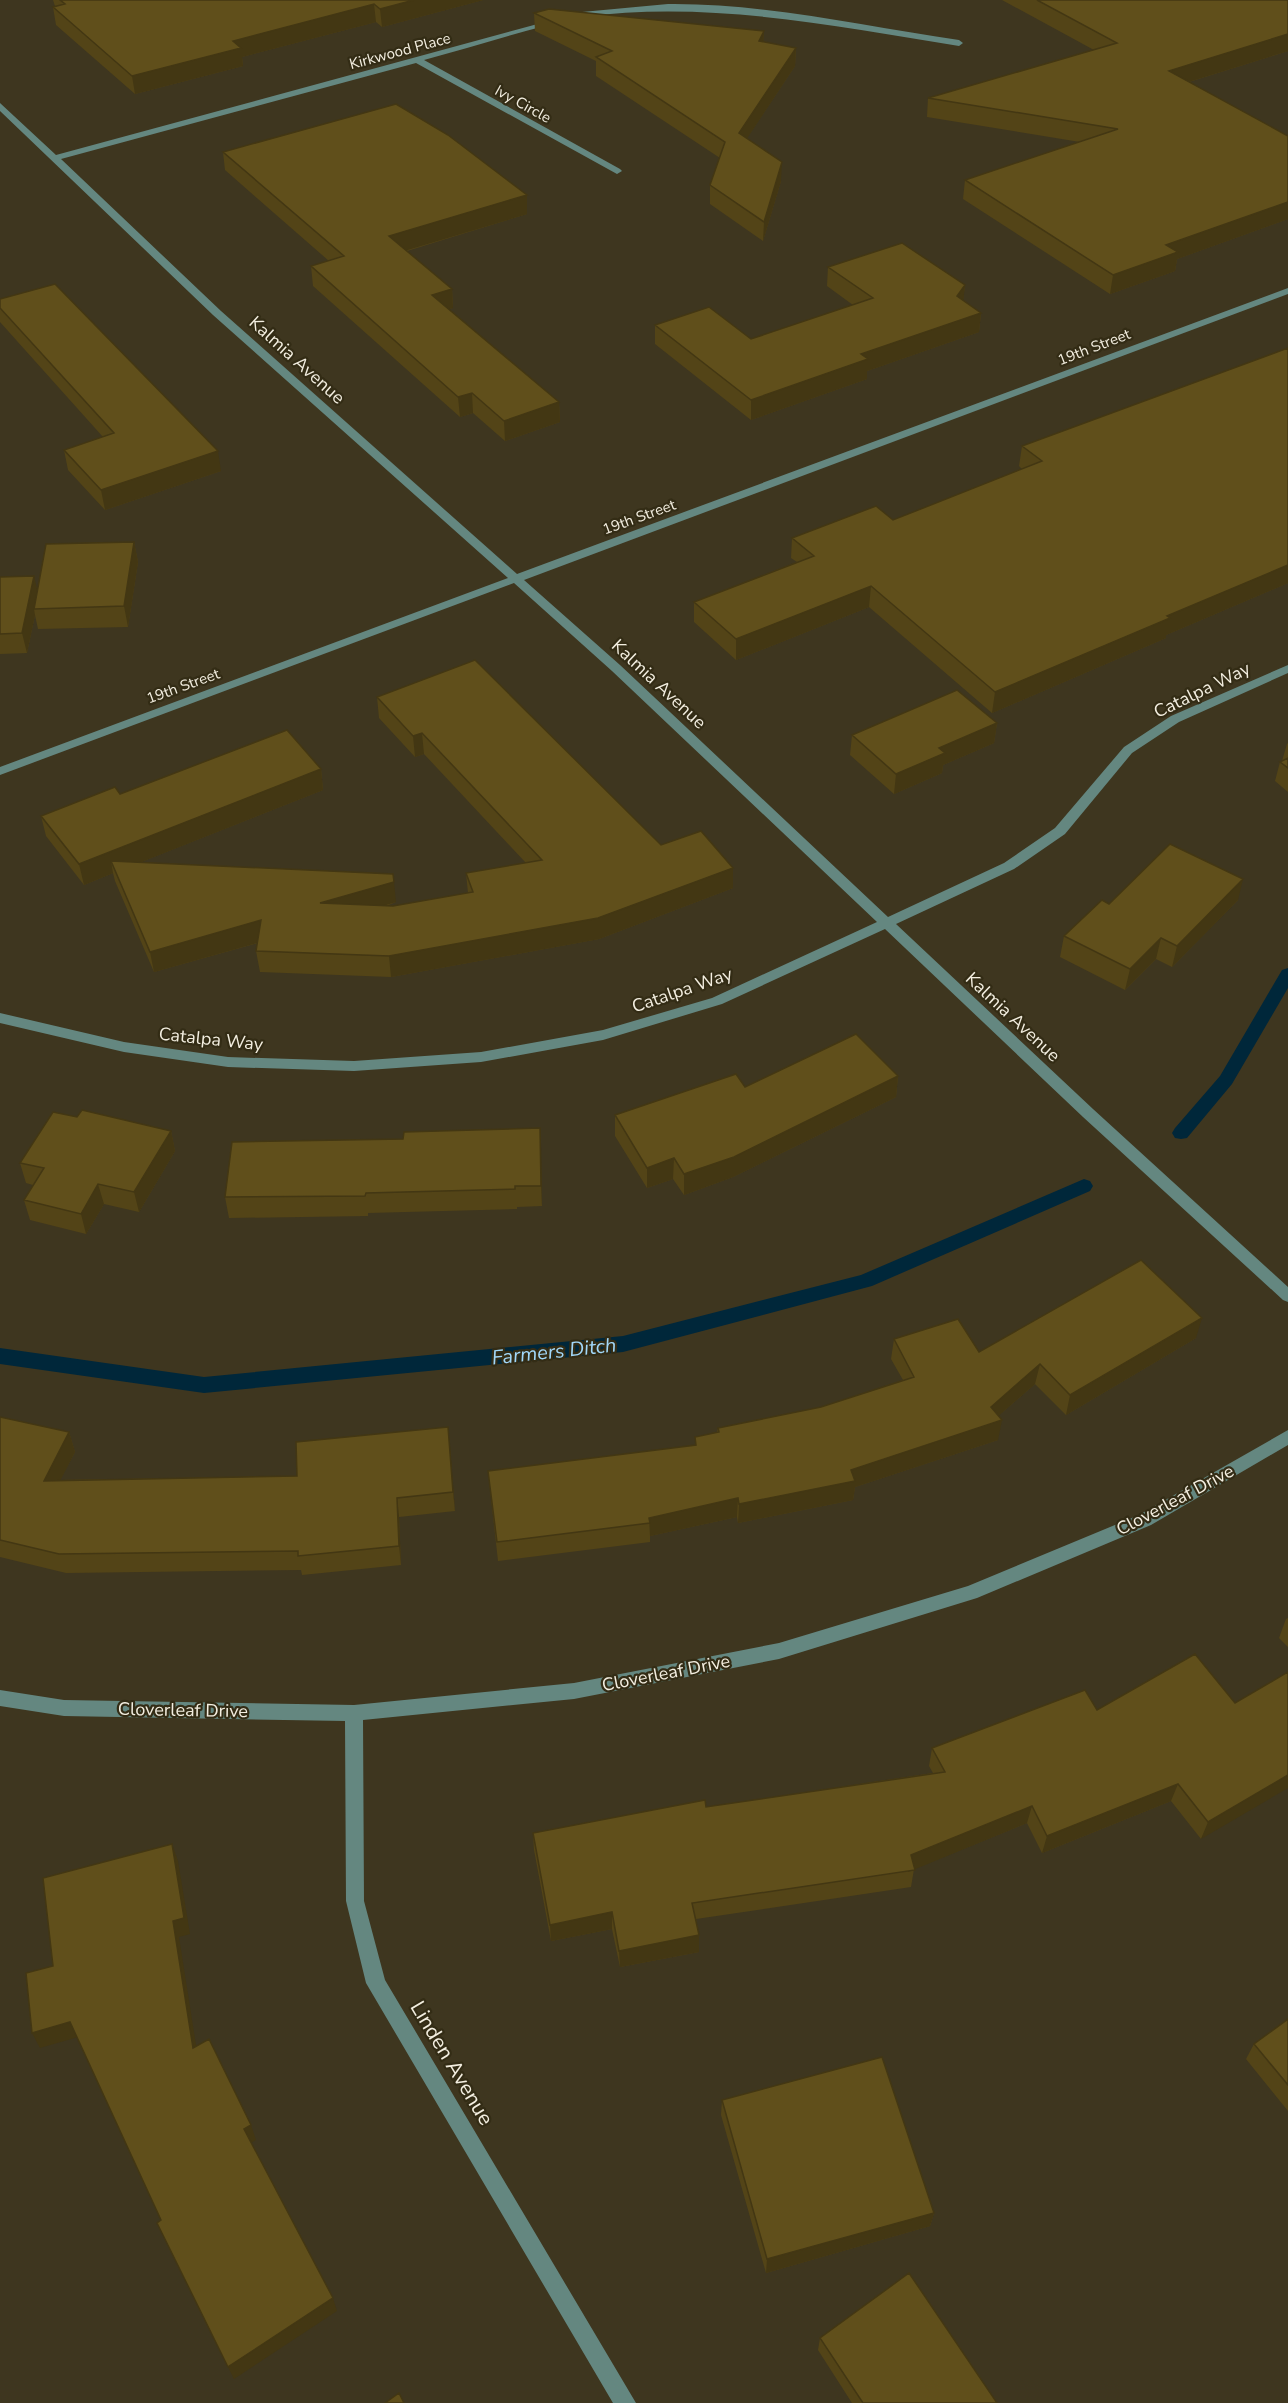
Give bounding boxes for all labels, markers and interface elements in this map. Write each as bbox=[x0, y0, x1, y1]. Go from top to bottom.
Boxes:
street label: Kirkwood Place bbox=[347, 28, 453, 74]
street label: Ivy Circle bbox=[491, 80, 555, 128]
street label: Kalmia Avenue bbox=[244, 311, 350, 409]
street label: 19th Street bbox=[1055, 324, 1134, 370]
street label: 19th Street bbox=[600, 494, 679, 539]
street label: Kalmia Avenue bbox=[607, 634, 711, 734]
street label: Catalpa Way bbox=[1150, 656, 1255, 724]
street label: 19th Street bbox=[144, 663, 223, 708]
street label: Catalpa Way bbox=[629, 961, 736, 1018]
street label: Kalmia Avenue bbox=[961, 967, 1065, 1067]
street label: Catalpa Way bbox=[158, 1022, 265, 1056]
water label: Farmers Ditch bbox=[491, 1332, 618, 1371]
street label: Cloverleaf Drive bbox=[1112, 1459, 1238, 1541]
street label: Cloverleaf Drive bbox=[600, 1649, 732, 1697]
street label: Cloverleaf Drive bbox=[118, 1697, 248, 1723]
street label: Linden Avenue bbox=[404, 1996, 500, 2130]

